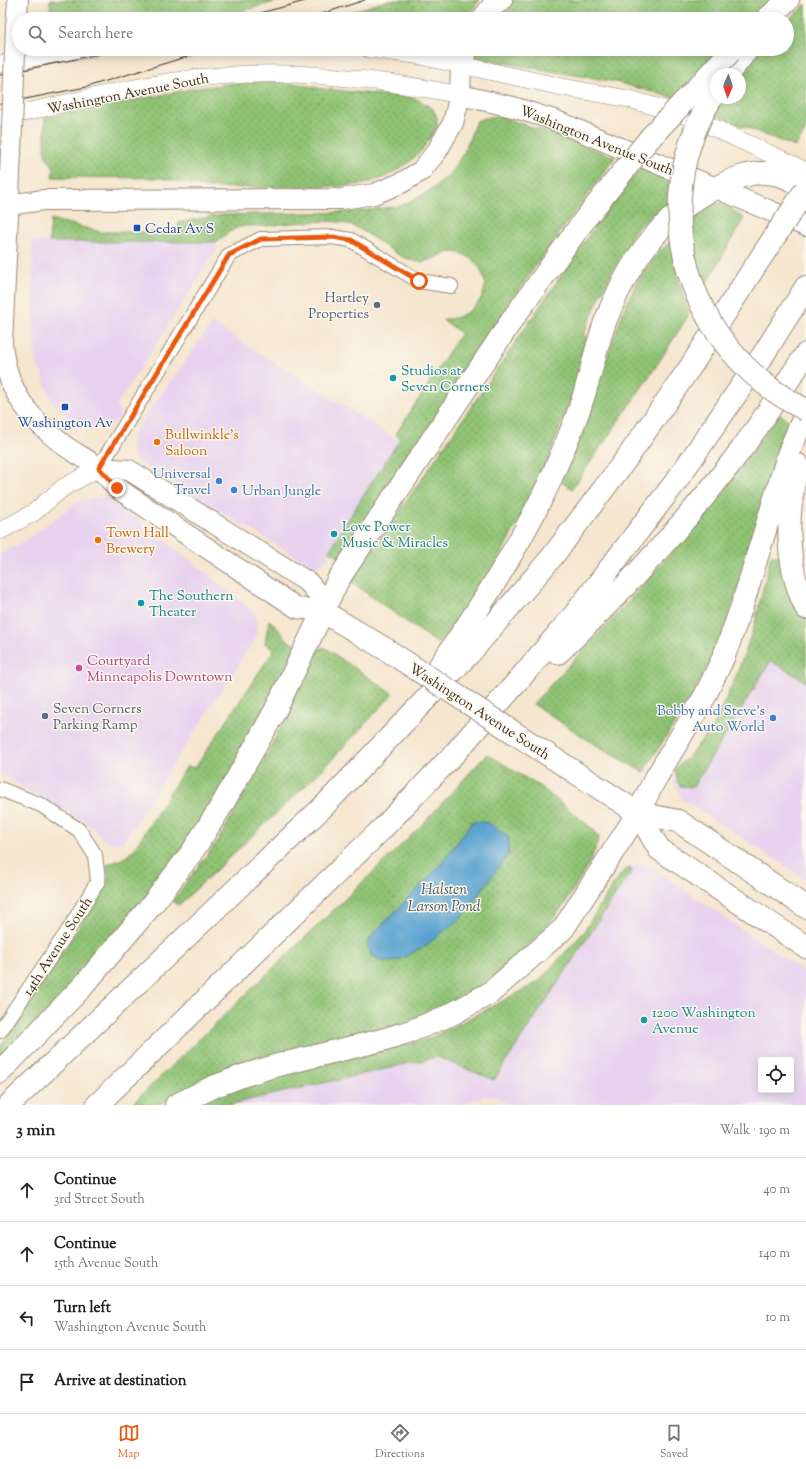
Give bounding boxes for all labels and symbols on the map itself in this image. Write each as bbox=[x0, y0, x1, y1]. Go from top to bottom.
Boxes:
north arrow bbox=[710, 68, 746, 104]
street label: Washington Avenue South bbox=[46, 69, 211, 120]
street label: Washington Avenue South bbox=[516, 102, 676, 182]
place label: Cedar Av S bbox=[145, 220, 214, 240]
marker: Cedar Av S bbox=[132, 223, 142, 233]
route start bbox=[410, 272, 428, 290]
place label: Hartley Properties bbox=[308, 289, 369, 325]
marker: Hartley Properties bbox=[372, 300, 382, 310]
place label: Studios at Seven Corners bbox=[401, 362, 490, 398]
marker: Studios at Seven Corners bbox=[388, 373, 398, 383]
marker: Washington Av bbox=[60, 402, 70, 412]
place label: Washington Av bbox=[17, 414, 113, 434]
place label: Bullwinkle's Saloon bbox=[165, 426, 239, 462]
marker: Bullwinkle's Saloon bbox=[152, 437, 162, 447]
place label: Universal Travel bbox=[153, 465, 211, 501]
marker: Universal Travel bbox=[214, 476, 224, 486]
route end bbox=[108, 479, 126, 497]
place label: Urban Jungle bbox=[242, 482, 321, 502]
marker: Urban Jungle bbox=[229, 485, 239, 495]
place label: Love Power Music & Miracles bbox=[342, 518, 448, 554]
place label: Town Hall Brewery bbox=[106, 524, 169, 560]
marker: Love Power Music & Miracles bbox=[329, 529, 339, 539]
marker: Town Hall Brewery bbox=[93, 535, 103, 545]
place label: The Southern Theater bbox=[149, 587, 233, 623]
marker: The Southern Theater bbox=[136, 598, 146, 608]
place label: Courtyard Minneapolis Downtown bbox=[87, 652, 233, 688]
street label: Washington Avenue South bbox=[405, 660, 553, 766]
marker: Courtyard Minneapolis Downtown bbox=[74, 663, 84, 673]
place label: Seven Corners Parking Ramp bbox=[53, 700, 142, 736]
place label: Bobby and Steve's Auto World bbox=[657, 702, 765, 738]
marker: Seven Corners Parking Ramp bbox=[40, 711, 50, 721]
marker: Bobby and Steve's Auto World bbox=[768, 713, 778, 723]
water label: Halsten Larson Pond bbox=[408, 880, 481, 918]
street label: 14th Avenue South bbox=[19, 894, 98, 1001]
place label: 1200 Washington Avenue bbox=[652, 1004, 756, 1040]
marker: 1200 Washington Avenue bbox=[639, 1015, 649, 1025]

